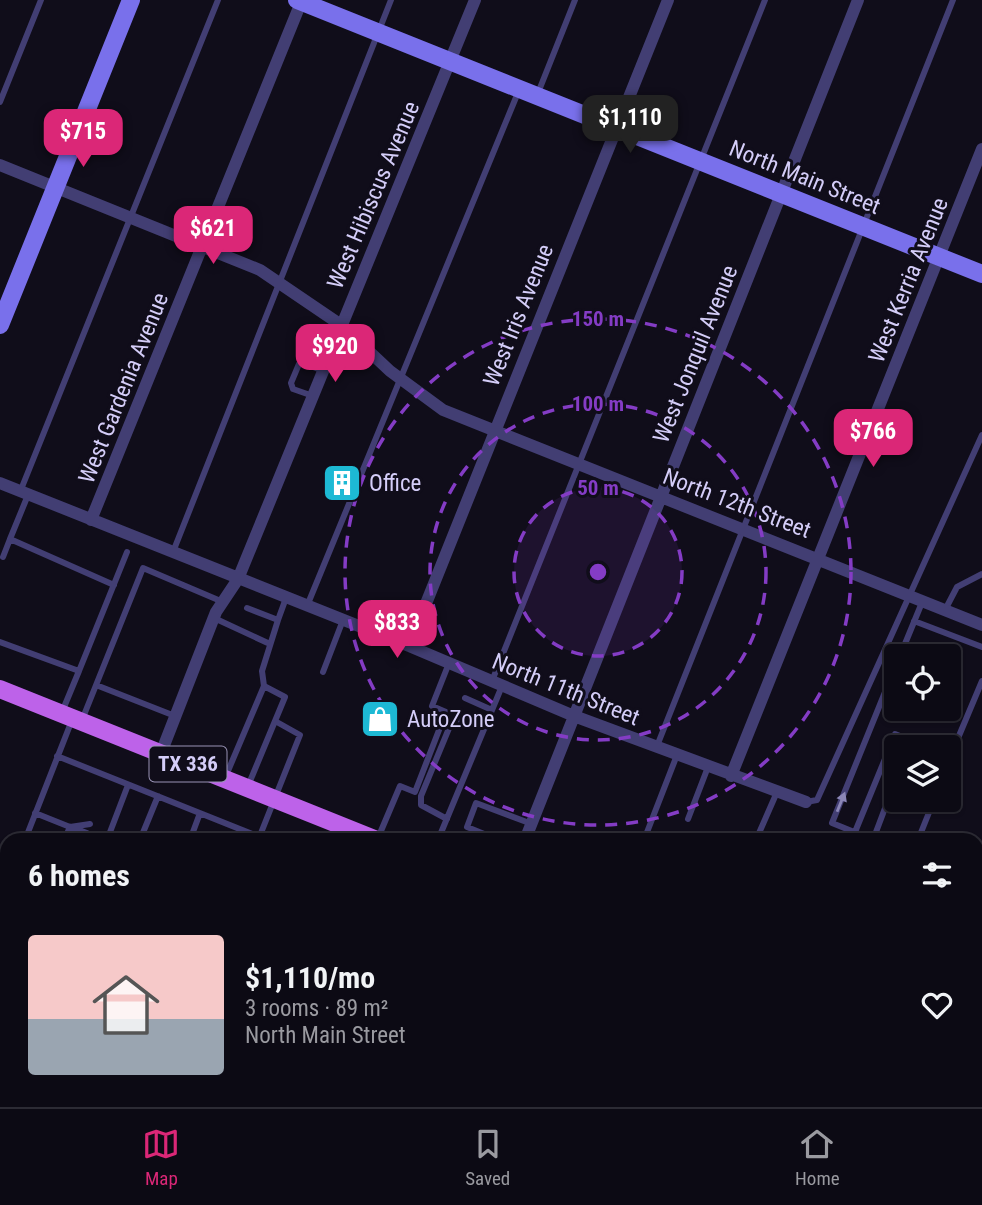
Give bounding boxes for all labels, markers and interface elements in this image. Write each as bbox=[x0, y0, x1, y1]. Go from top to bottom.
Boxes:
pin: $1,110 bbox=[573, 96, 687, 155]
street label: West Hibiscus Avenue bbox=[322, 97, 425, 293]
text: $1,110 bbox=[598, 104, 662, 131]
pin: $715 bbox=[42, 110, 124, 169]
text: $715 bbox=[60, 118, 106, 145]
street label: North Main Street bbox=[725, 135, 884, 220]
street label: West Kerria Avenue bbox=[863, 194, 954, 367]
pin: $621 bbox=[172, 206, 254, 266]
text: $621 bbox=[190, 215, 236, 242]
street label: West Iris Avenue bbox=[478, 240, 559, 390]
street label: West Jonquil Avenue bbox=[648, 262, 743, 447]
street label: West Gardenia Avenue bbox=[73, 289, 174, 487]
text: 150 m bbox=[572, 307, 624, 331]
pin: $920 bbox=[294, 324, 376, 384]
text: $920 bbox=[312, 333, 358, 360]
text: 100 m bbox=[572, 392, 624, 416]
pin: $766 bbox=[832, 410, 914, 469]
text: $766 bbox=[850, 418, 896, 445]
building icon: Office bbox=[321, 462, 363, 504]
street label: North 12th Street bbox=[659, 463, 815, 544]
place label: Office bbox=[369, 470, 421, 497]
text: 50 m bbox=[577, 476, 619, 500]
centre of rings bbox=[586, 560, 610, 584]
pin: $833 bbox=[356, 600, 438, 660]
text: $833 bbox=[374, 609, 420, 636]
map controls bbox=[884, 644, 961, 812]
button: locate bbox=[884, 644, 961, 721]
street label: North 11th Street bbox=[488, 648, 643, 731]
shop icon: AutoZone bbox=[359, 698, 401, 740]
place label: AutoZone bbox=[407, 706, 495, 733]
button: layers bbox=[884, 735, 961, 812]
road number: TX 336 bbox=[150, 746, 227, 782]
one-way arrow bbox=[835, 792, 847, 812]
icon: filters bbox=[918, 856, 956, 894]
text: 6 homes bbox=[28, 858, 130, 893]
text: $1,110/mo bbox=[245, 960, 375, 995]
icon: home bbox=[84, 963, 168, 1047]
icon: heart bbox=[918, 986, 956, 1024]
text: 3 rooms · 89 m² bbox=[245, 995, 388, 1022]
text: North Main Street bbox=[245, 1022, 406, 1049]
tab: Map bbox=[142, 1125, 180, 1190]
tab: Saved bbox=[465, 1125, 510, 1190]
tab: Home bbox=[795, 1125, 840, 1190]

